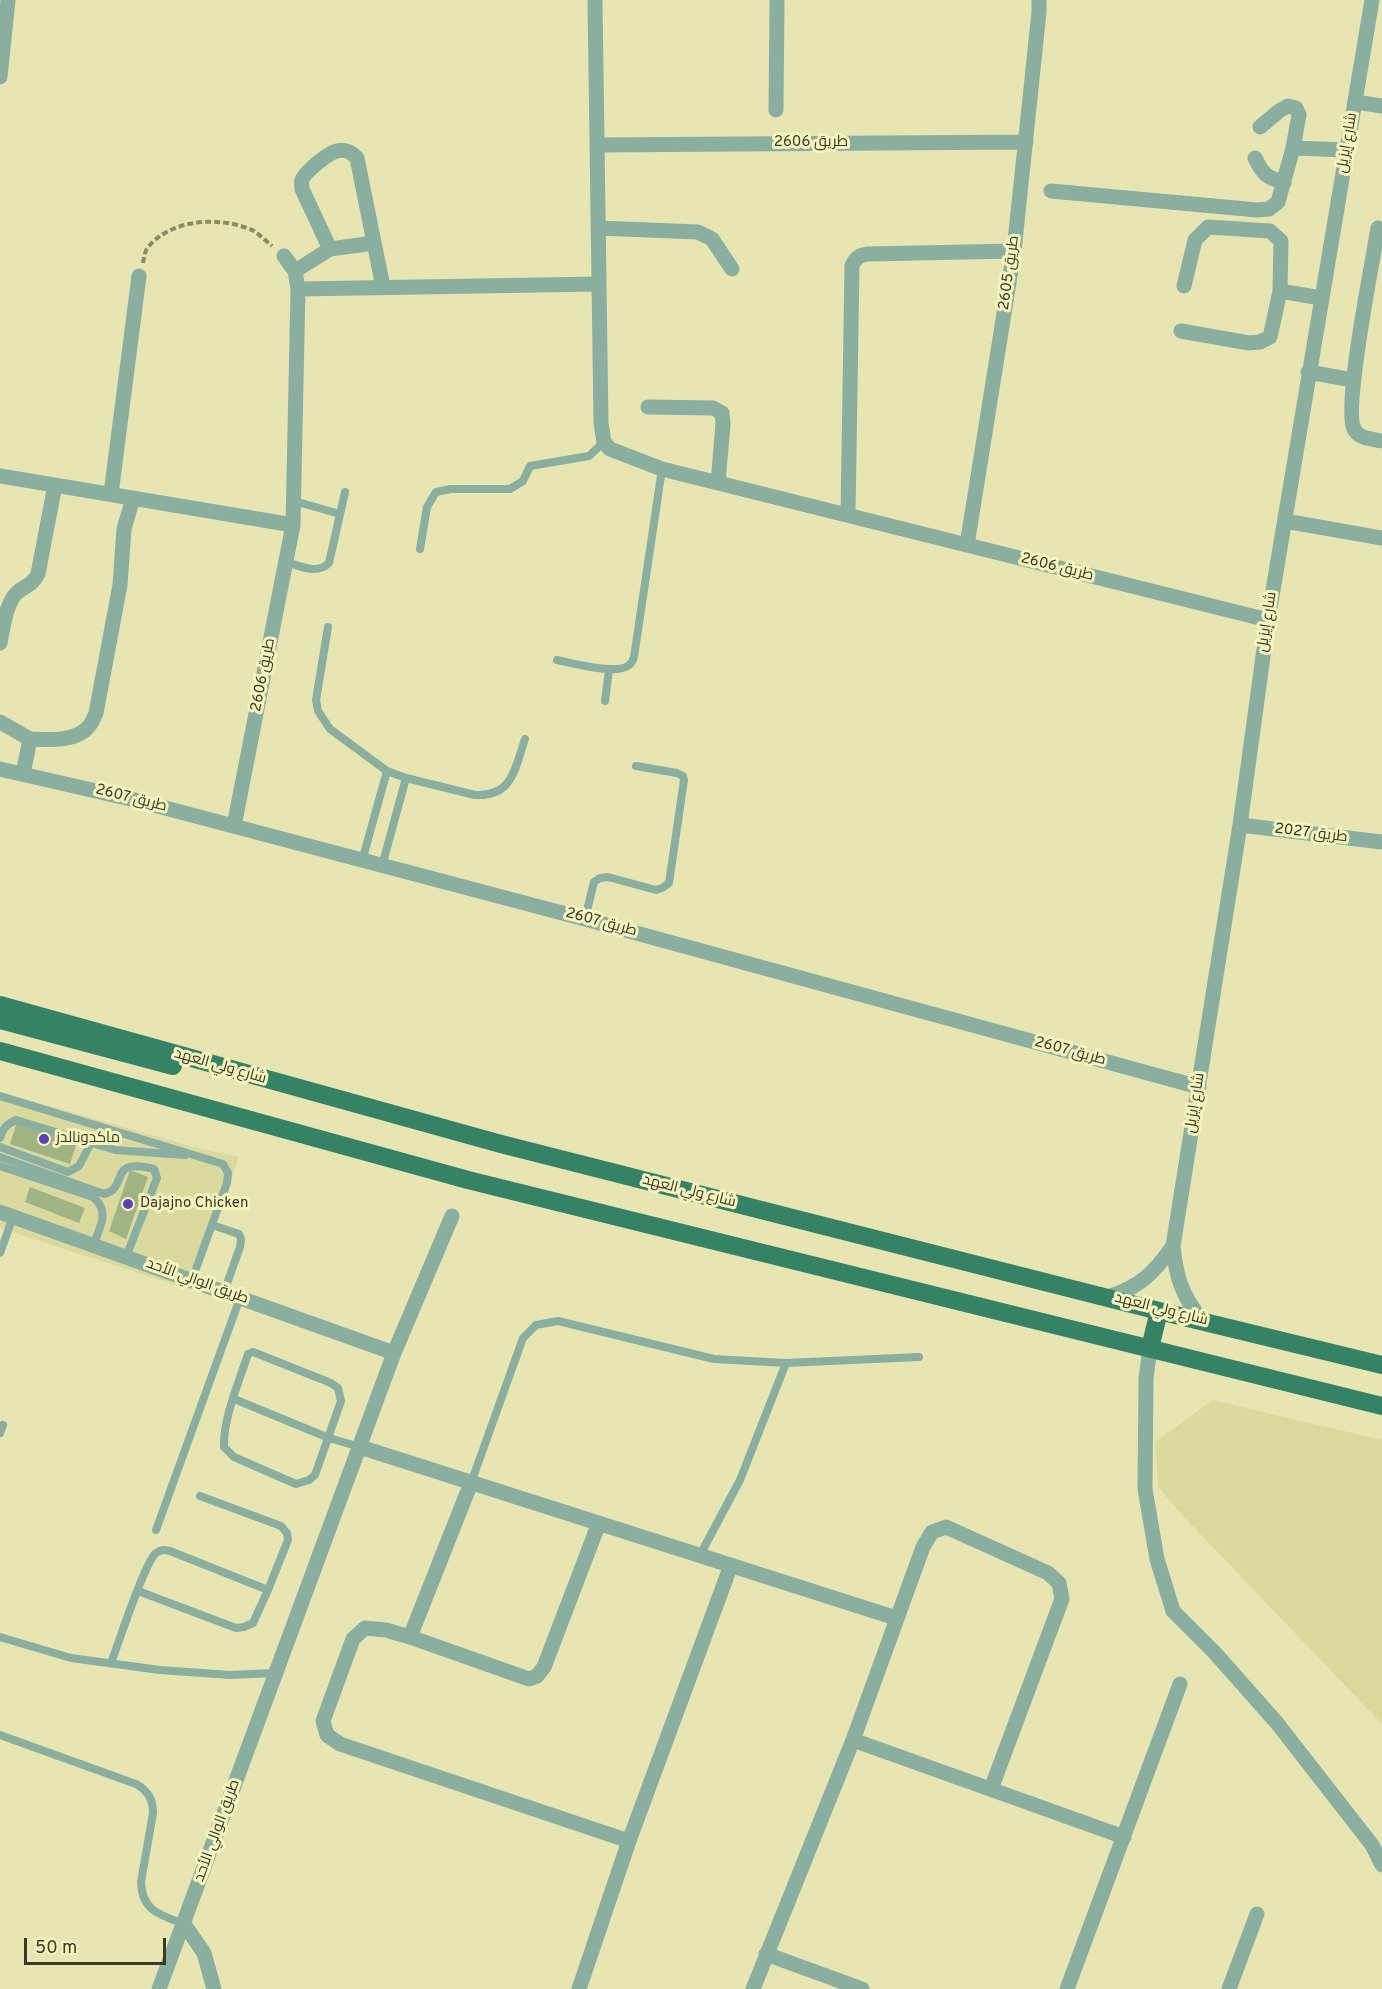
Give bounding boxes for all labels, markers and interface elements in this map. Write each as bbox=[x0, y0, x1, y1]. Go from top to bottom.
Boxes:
street label: شارع إيزيل bbox=[1334, 111, 1362, 175]
street label: طريق 2606 bbox=[774, 134, 848, 152]
street label: طريق 2605 bbox=[996, 235, 1024, 311]
street label: طريق 2606 bbox=[1019, 550, 1095, 586]
street label: شارع إيزيل bbox=[1254, 591, 1282, 653]
street label: طريق 2606 bbox=[248, 637, 280, 713]
street label: طريق 2607 bbox=[93, 781, 169, 817]
street label: طريق 2027 bbox=[1273, 821, 1349, 847]
street label: طريق 2607 bbox=[563, 905, 639, 941]
street label: طريق 2607 bbox=[1032, 1034, 1108, 1070]
street label: شارع ولي العهد bbox=[172, 1045, 268, 1089]
street label: شارع إيزيل bbox=[1182, 1072, 1210, 1134]
place label: ماكدونالدز bbox=[56, 1130, 120, 1148]
marker: ماكدونالدز bbox=[37, 1132, 51, 1146]
street label: شارع ولي العهد bbox=[641, 1172, 737, 1212]
place label: Dajajno Chicken bbox=[140, 1195, 248, 1213]
marker: Dajajno Chicken bbox=[121, 1197, 135, 1211]
street label: طريق الوالي الأحد bbox=[143, 1255, 251, 1309]
street label: شارع ولي العهد bbox=[1113, 1290, 1209, 1330]
street label: طريق الوالي الأحد bbox=[191, 1777, 245, 1885]
scale bar bbox=[27, 1926, 170, 1964]
text: 50 m bbox=[35, 1937, 77, 1960]

